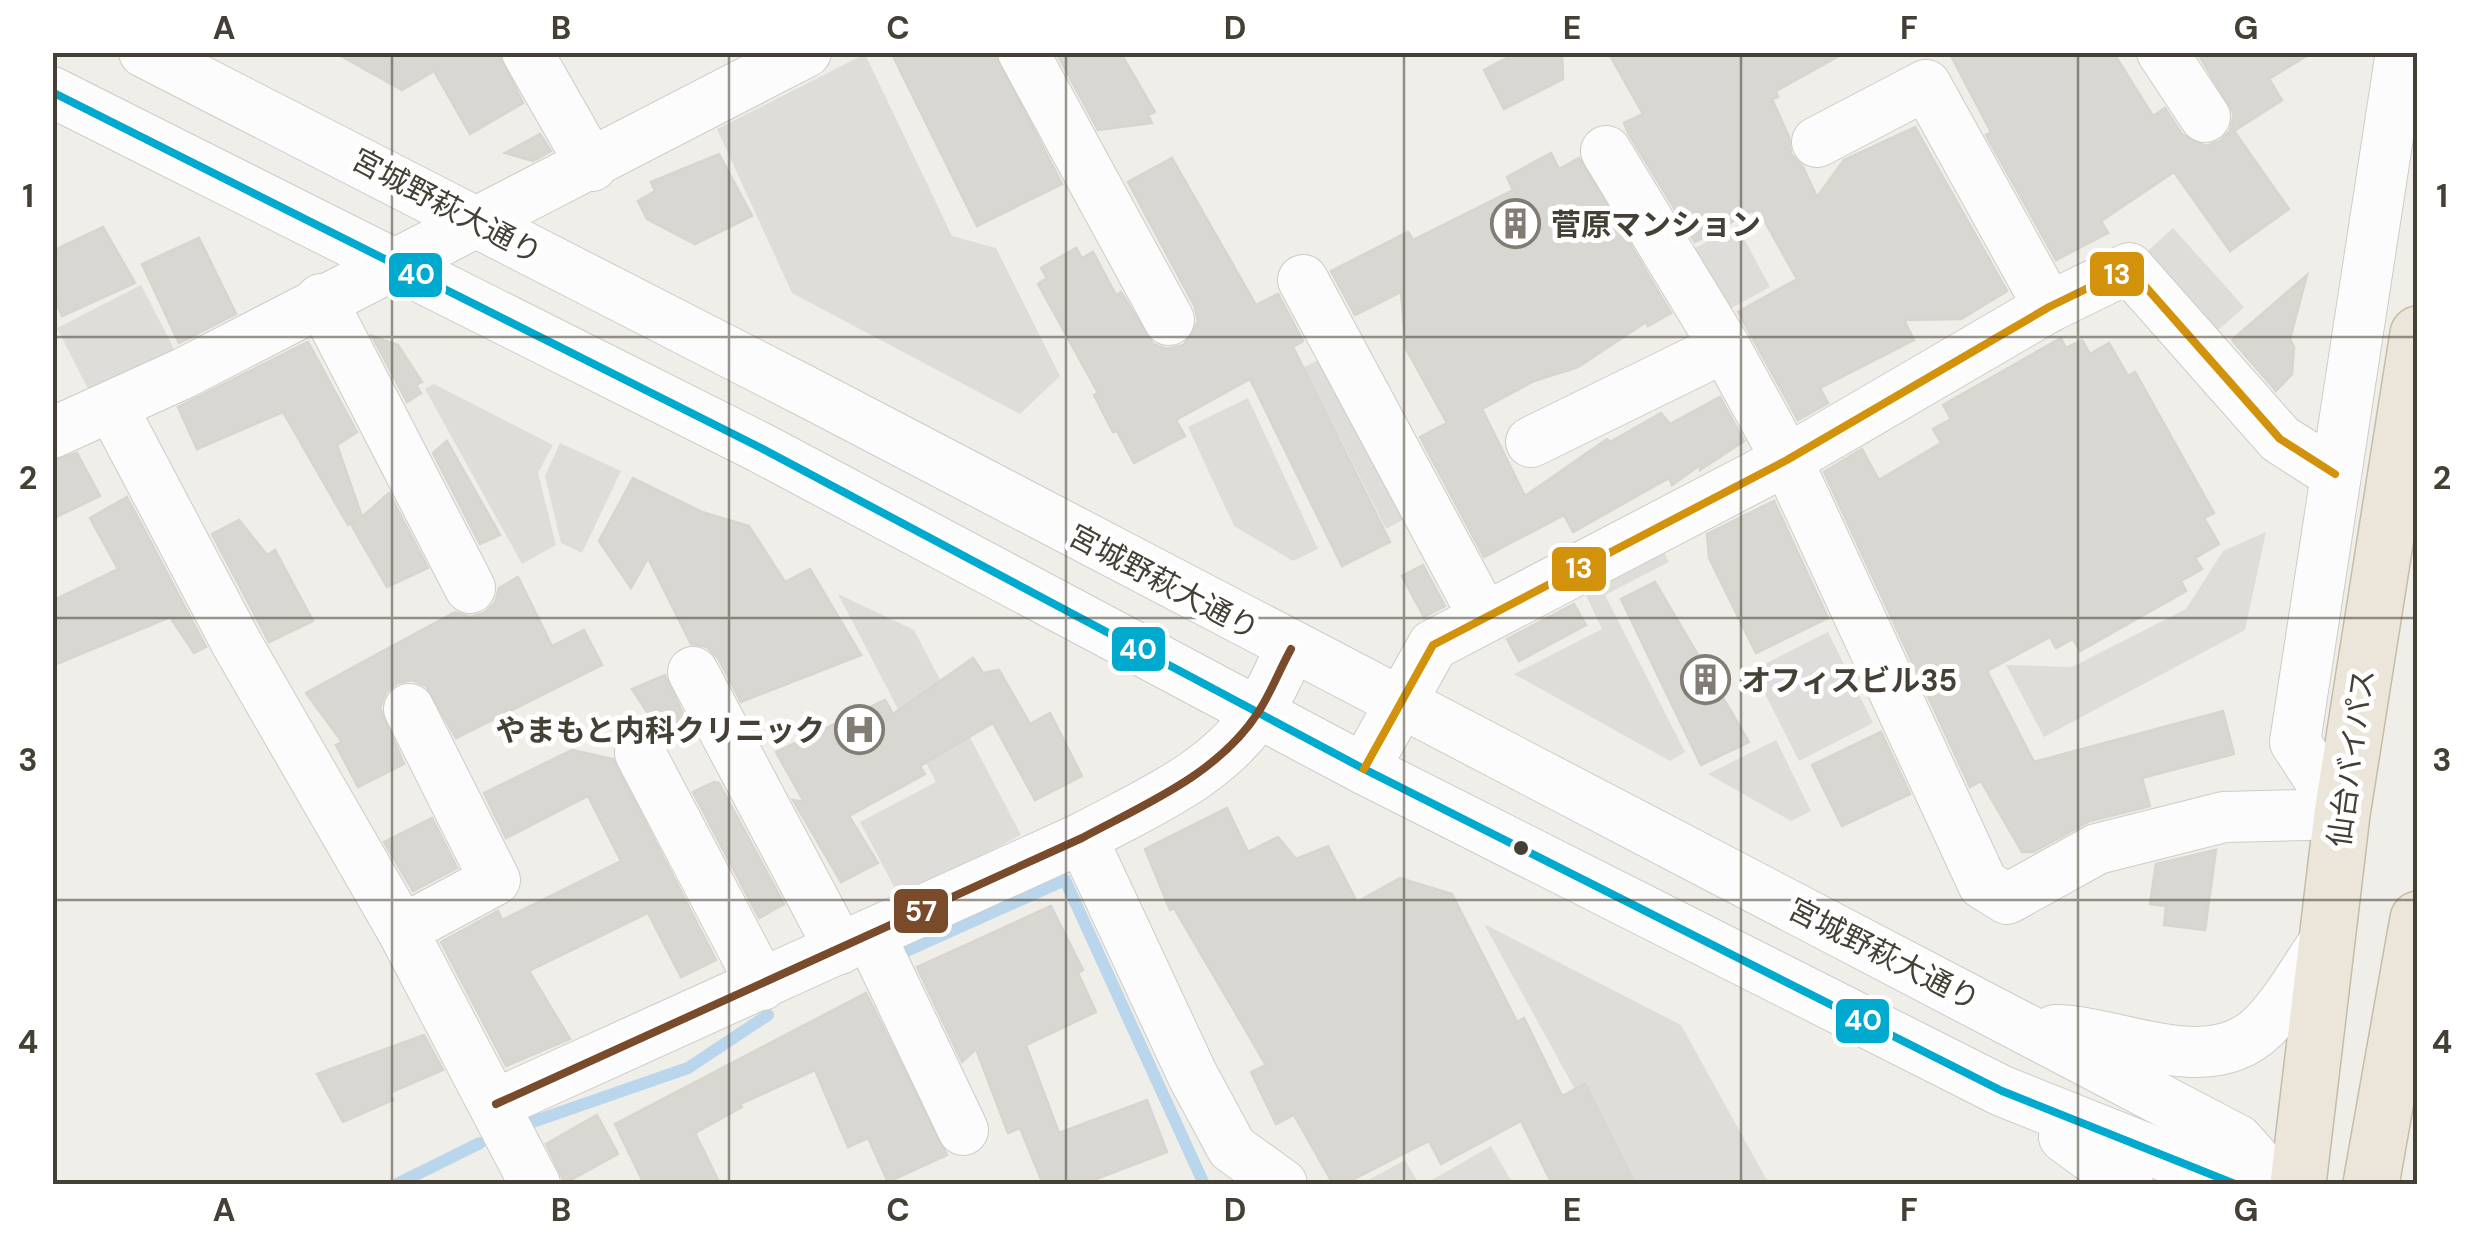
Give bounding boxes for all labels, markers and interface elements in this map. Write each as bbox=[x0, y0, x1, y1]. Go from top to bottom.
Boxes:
text: A bbox=[213, 7, 235, 49]
text: B bbox=[551, 7, 571, 49]
text: C bbox=[886, 7, 910, 49]
text: D bbox=[1224, 7, 1246, 49]
text: E bbox=[1563, 7, 1581, 49]
text: F bbox=[1900, 7, 1918, 49]
text: G bbox=[2234, 7, 2258, 49]
street label: 宮城野萩大通り bbox=[345, 139, 549, 273]
text: 1 bbox=[22, 175, 34, 217]
text: 1 bbox=[2436, 175, 2448, 217]
building icon: 菅原マンション bbox=[1490, 198, 1542, 250]
place label: 菅原マンション bbox=[1551, 205, 1761, 244]
line badge: 13 bbox=[2088, 250, 2146, 298]
line badge: 40 bbox=[387, 251, 444, 299]
text: 40 bbox=[397, 256, 435, 293]
text: 13 bbox=[2103, 256, 2131, 293]
text: 2 bbox=[19, 457, 37, 499]
text: 2 bbox=[2433, 457, 2451, 499]
street label: 宮城野萩大通り bbox=[1062, 515, 1266, 649]
line badge: 13 bbox=[1550, 545, 1608, 593]
text: 13 bbox=[1565, 550, 1593, 587]
line badge: 40 bbox=[1110, 625, 1167, 673]
text: 40 bbox=[1119, 631, 1157, 668]
building icon: オフィスビル35 bbox=[1680, 654, 1732, 706]
place label: オフィスビル35 bbox=[1741, 661, 1957, 700]
street label: 仙台バイパス bbox=[2319, 666, 2383, 850]
hospital icon: やまもと内科クリニック bbox=[834, 704, 886, 756]
place label: やまもと内科クリニック bbox=[496, 711, 825, 750]
text: 3 bbox=[18, 739, 38, 781]
text: 3 bbox=[2432, 739, 2452, 781]
unlabelled marker bbox=[1511, 838, 1531, 858]
line badge: 57 bbox=[892, 887, 950, 935]
street label: 宮城野萩大通り bbox=[1782, 889, 1986, 1019]
text: 57 bbox=[905, 893, 937, 930]
line badge: 40 bbox=[1834, 997, 1891, 1045]
text: 40 bbox=[1844, 1002, 1882, 1039]
text: 4 bbox=[18, 1021, 38, 1063]
text: 4 bbox=[2432, 1021, 2452, 1063]
text: A bbox=[213, 1189, 235, 1231]
text: B bbox=[551, 1189, 571, 1231]
text: C bbox=[886, 1189, 910, 1231]
text: D bbox=[1224, 1189, 1246, 1231]
text: E bbox=[1563, 1189, 1581, 1231]
text: F bbox=[1900, 1189, 1918, 1231]
text: G bbox=[2234, 1189, 2258, 1231]

